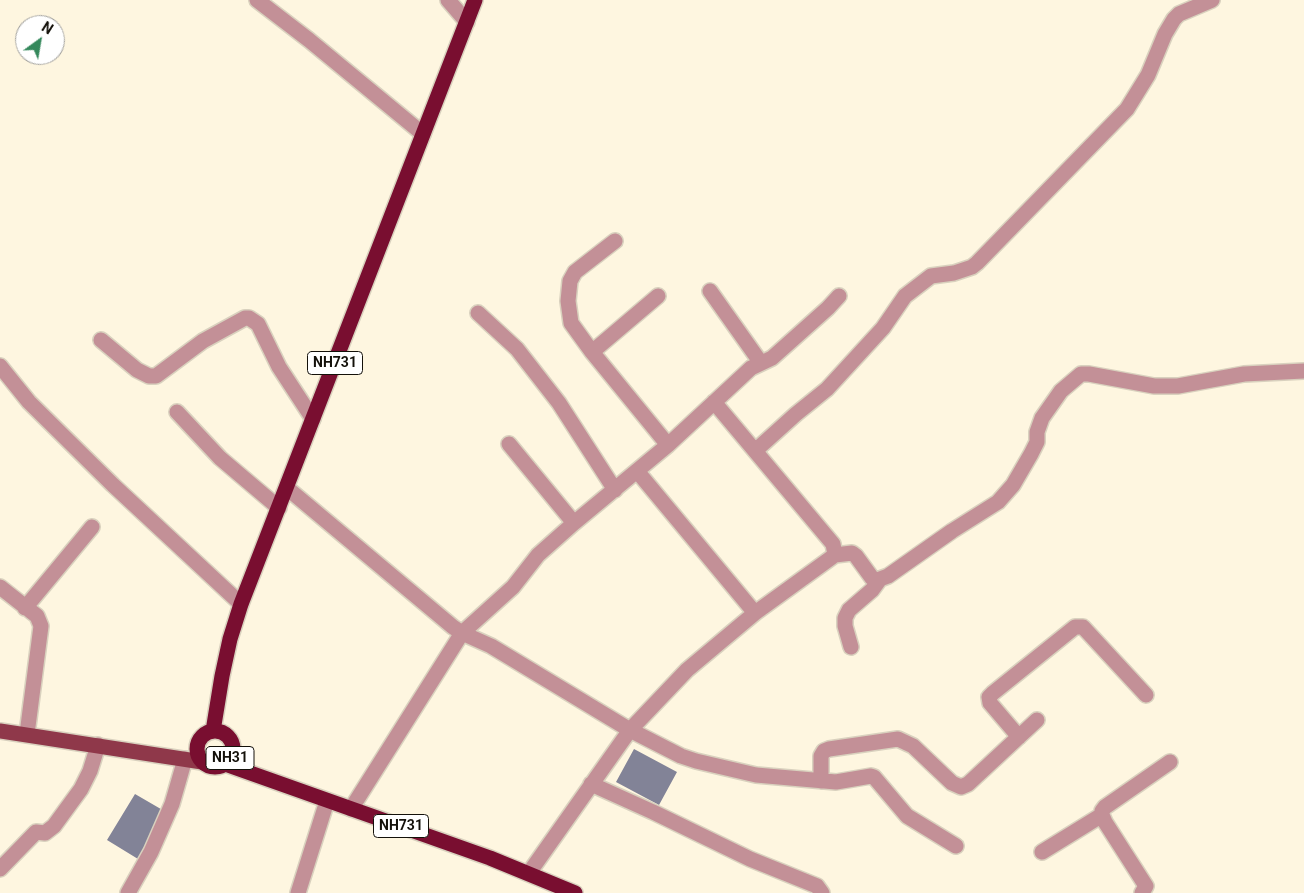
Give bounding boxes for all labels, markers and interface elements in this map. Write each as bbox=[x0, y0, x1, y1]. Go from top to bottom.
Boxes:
north arrow bbox=[15, 15, 65, 65]
text: N bbox=[39, 19, 56, 38]
road number: NH731 bbox=[308, 352, 362, 374]
road number: NH31 bbox=[206, 746, 254, 770]
road number: NH731 bbox=[374, 814, 428, 838]

